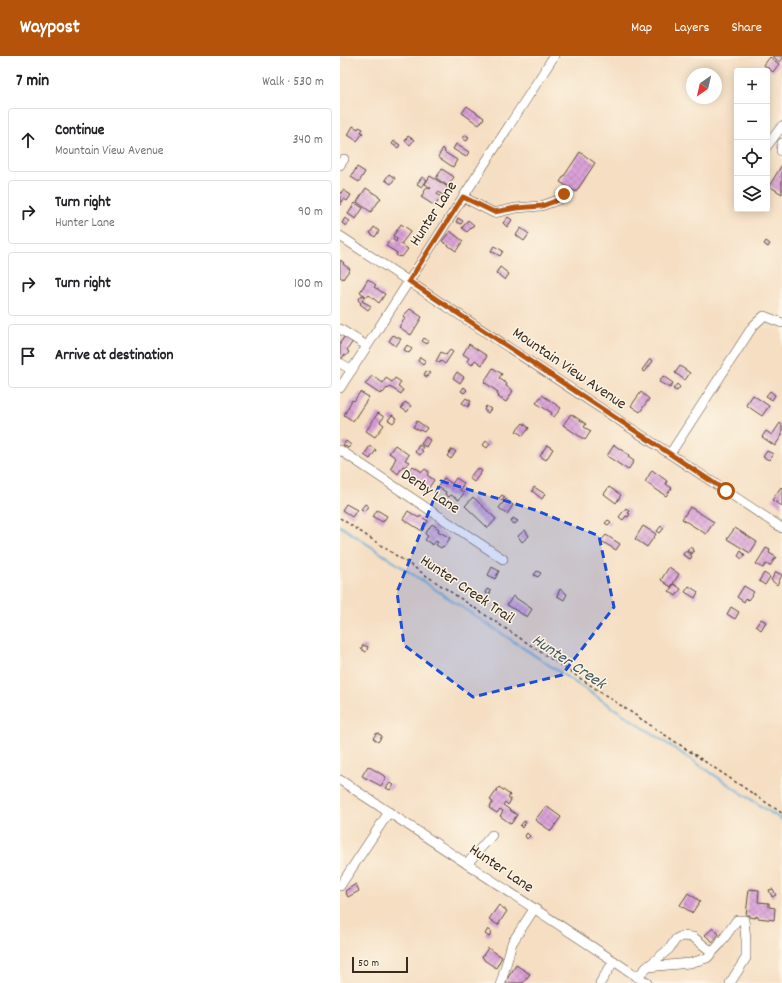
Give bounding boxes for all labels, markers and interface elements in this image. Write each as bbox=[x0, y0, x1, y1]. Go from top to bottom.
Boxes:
text: Waypost bbox=[20, 15, 80, 42]
text: Map bbox=[631, 18, 652, 38]
text: Layers bbox=[674, 18, 709, 38]
text: Share bbox=[731, 18, 762, 38]
north arrow bbox=[686, 68, 722, 104]
map controls bbox=[734, 68, 770, 212]
button: + bbox=[734, 68, 770, 104]
text: 7 min bbox=[16, 70, 49, 94]
text: Walk · 530 m bbox=[262, 73, 324, 92]
button: − bbox=[734, 104, 770, 140]
text: Continue bbox=[55, 120, 104, 142]
icon: ahead bbox=[17, 129, 39, 151]
text: 340 m bbox=[293, 131, 323, 150]
button: locate bbox=[734, 140, 770, 176]
text: Mountain View Avenue bbox=[55, 142, 164, 161]
button: layers bbox=[734, 176, 770, 212]
street label: Hunter Lane bbox=[404, 177, 464, 251]
route end bbox=[555, 185, 573, 203]
text: Turn right bbox=[55, 192, 111, 214]
icon: right bbox=[17, 201, 39, 223]
text: 90 m bbox=[298, 203, 323, 222]
text: Hunter Lane bbox=[55, 214, 115, 233]
icon: right bbox=[17, 273, 39, 295]
text: Turn right bbox=[55, 273, 111, 295]
text: 100 m bbox=[294, 275, 323, 294]
street label: Mountain View Avenue bbox=[507, 322, 631, 416]
icon: arrive bbox=[17, 345, 39, 367]
text: Arrive at destination bbox=[55, 345, 173, 367]
street label: Derby Lane bbox=[396, 464, 464, 520]
route start bbox=[717, 482, 735, 500]
street label: Hunter Creek Trail bbox=[415, 550, 519, 630]
water label: Hunter Creek bbox=[526, 629, 611, 698]
street label: Hunter Lane bbox=[464, 839, 538, 899]
scale bar bbox=[352, 955, 408, 974]
text: 50 m bbox=[358, 956, 379, 972]

